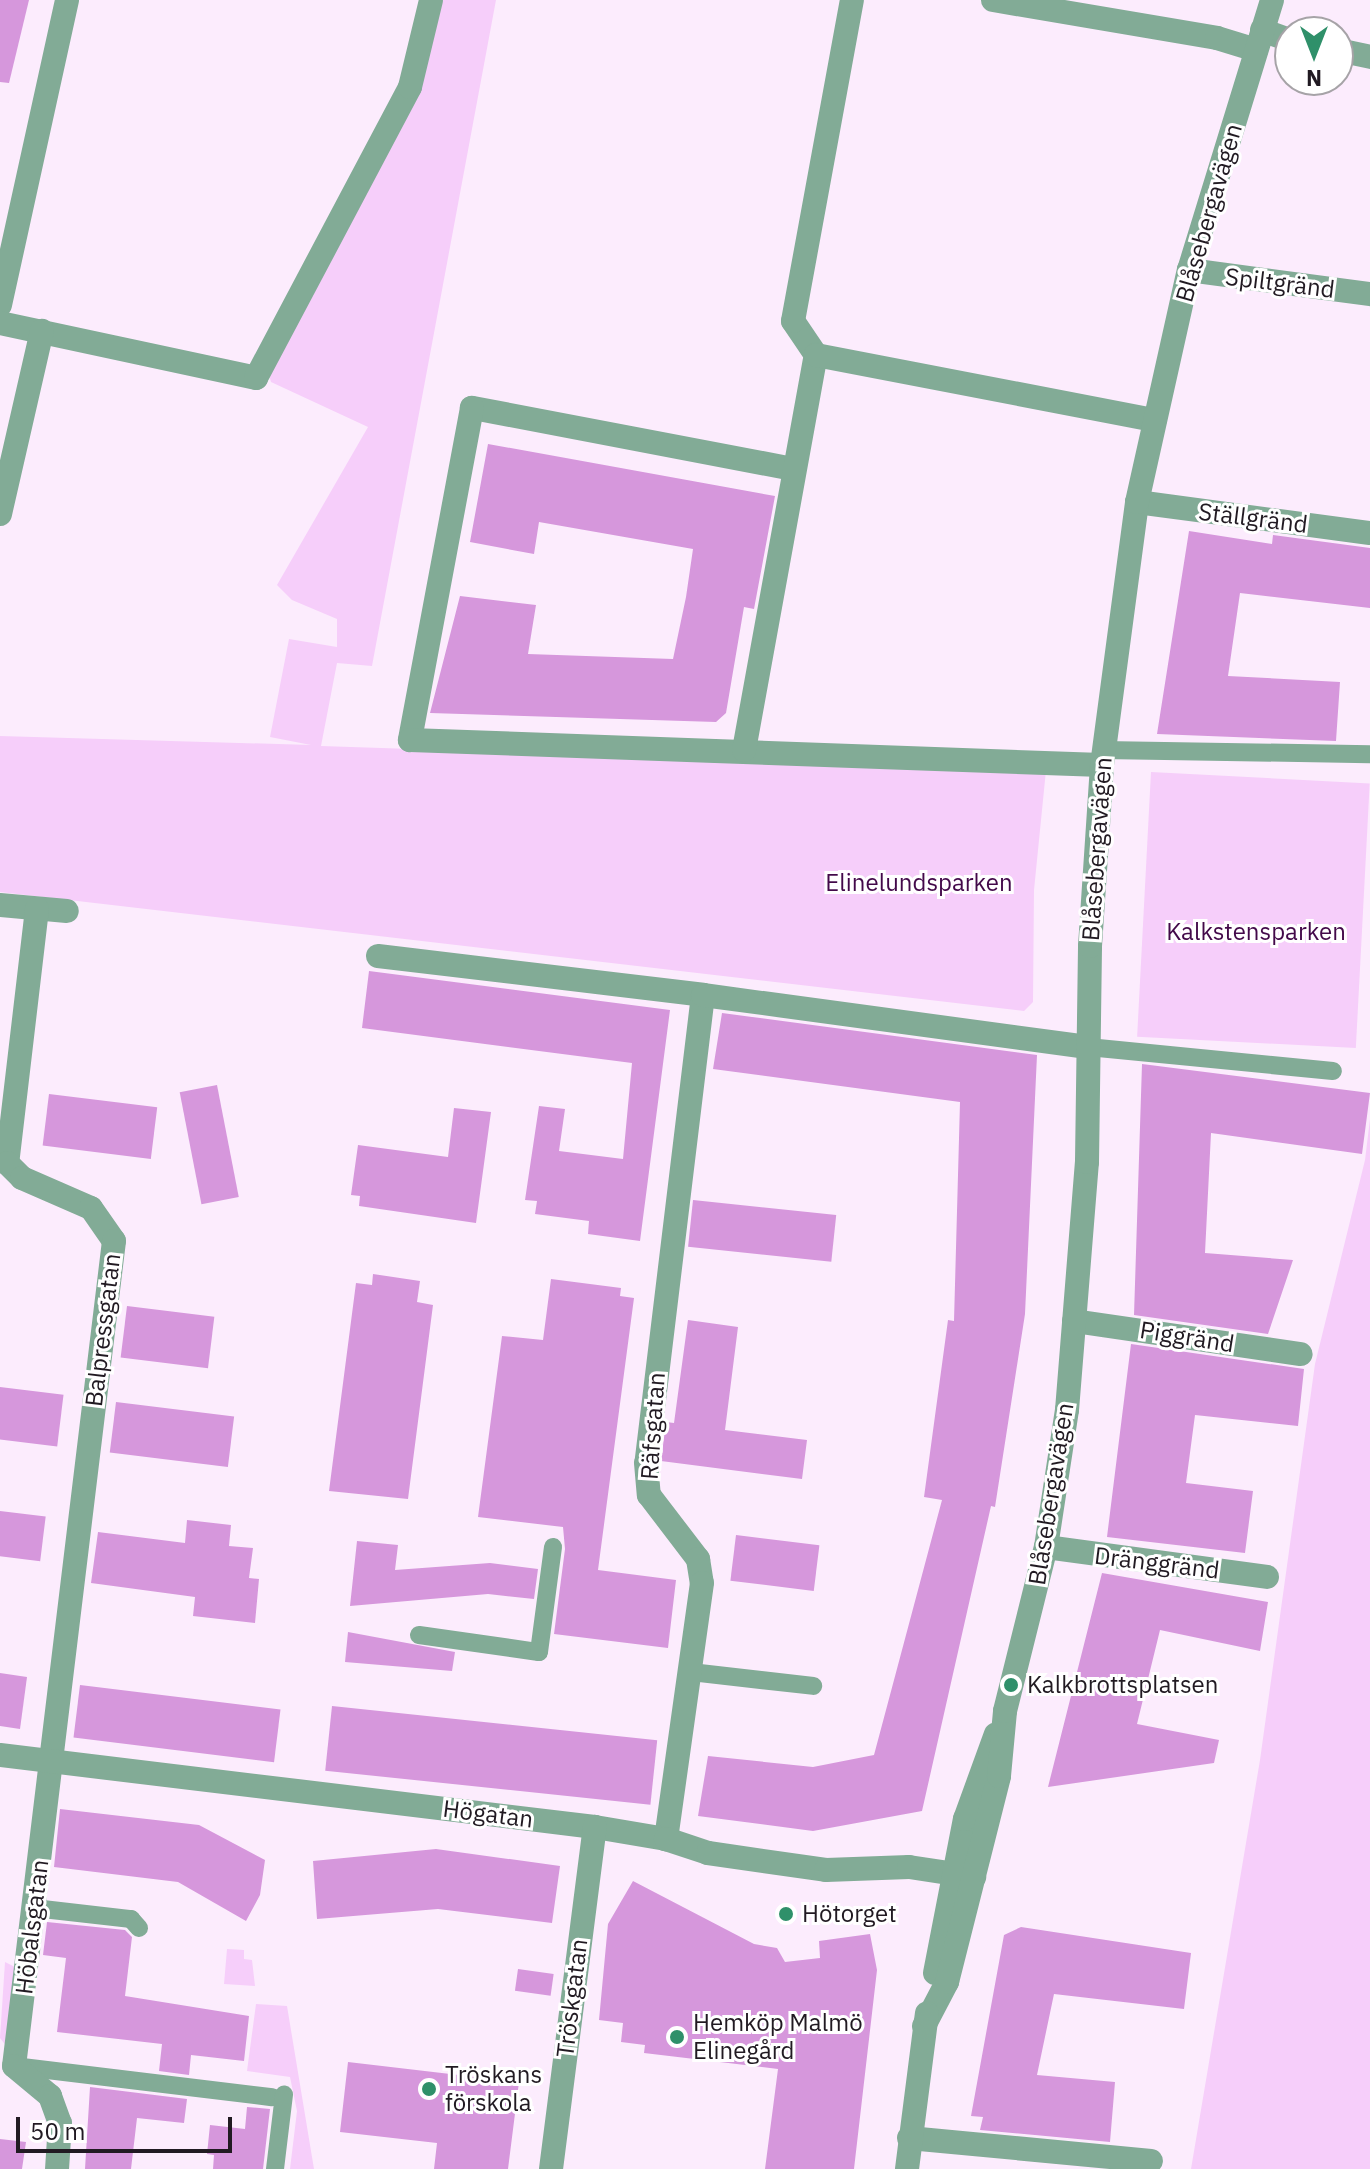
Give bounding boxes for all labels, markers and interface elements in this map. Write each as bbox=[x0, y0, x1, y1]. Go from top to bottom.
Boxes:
north arrow bbox=[1274, 16, 1354, 96]
text: N bbox=[1306, 64, 1322, 93]
street label: Blåsebergavägen bbox=[1170, 120, 1248, 306]
street label: Spiltgränd bbox=[1224, 262, 1336, 304]
street label: Ställgränd bbox=[1197, 497, 1309, 539]
street label: Blåsebergavägen bbox=[1076, 756, 1118, 942]
park label: Elinelundsparken bbox=[825, 869, 1013, 897]
park label: Kalkstensparken bbox=[1166, 918, 1346, 946]
street label: Balpressgatan bbox=[79, 1252, 127, 1408]
street label: Piggränd bbox=[1138, 1315, 1236, 1359]
street label: Räfsgatan bbox=[635, 1371, 671, 1481]
street label: Blåsebergavägen bbox=[1022, 1401, 1080, 1587]
street label: Dränggränd bbox=[1093, 1541, 1221, 1585]
place label: Kalkbrottsplatsen bbox=[1027, 1671, 1218, 1699]
marker: Kalkbrottsplatsen bbox=[1002, 1676, 1020, 1694]
street label: Högatan bbox=[441, 1794, 535, 1834]
street label: Höbalsgatan bbox=[9, 1858, 55, 1996]
place label: Hötorget bbox=[802, 1900, 897, 1928]
marker: Hötorget bbox=[777, 1905, 795, 1923]
street label: Tröskgatan bbox=[550, 1937, 594, 2059]
place label: Hemköp Malmö Elinegård bbox=[693, 2009, 863, 2065]
marker: Hemköp Malmö Elinegård bbox=[668, 2028, 686, 2046]
place label: Tröskans förskola bbox=[445, 2061, 542, 2117]
marker: Tröskans förskola bbox=[420, 2080, 438, 2098]
scale bar bbox=[20, 2101, 236, 2151]
text: 50 m bbox=[30, 2115, 85, 2147]

